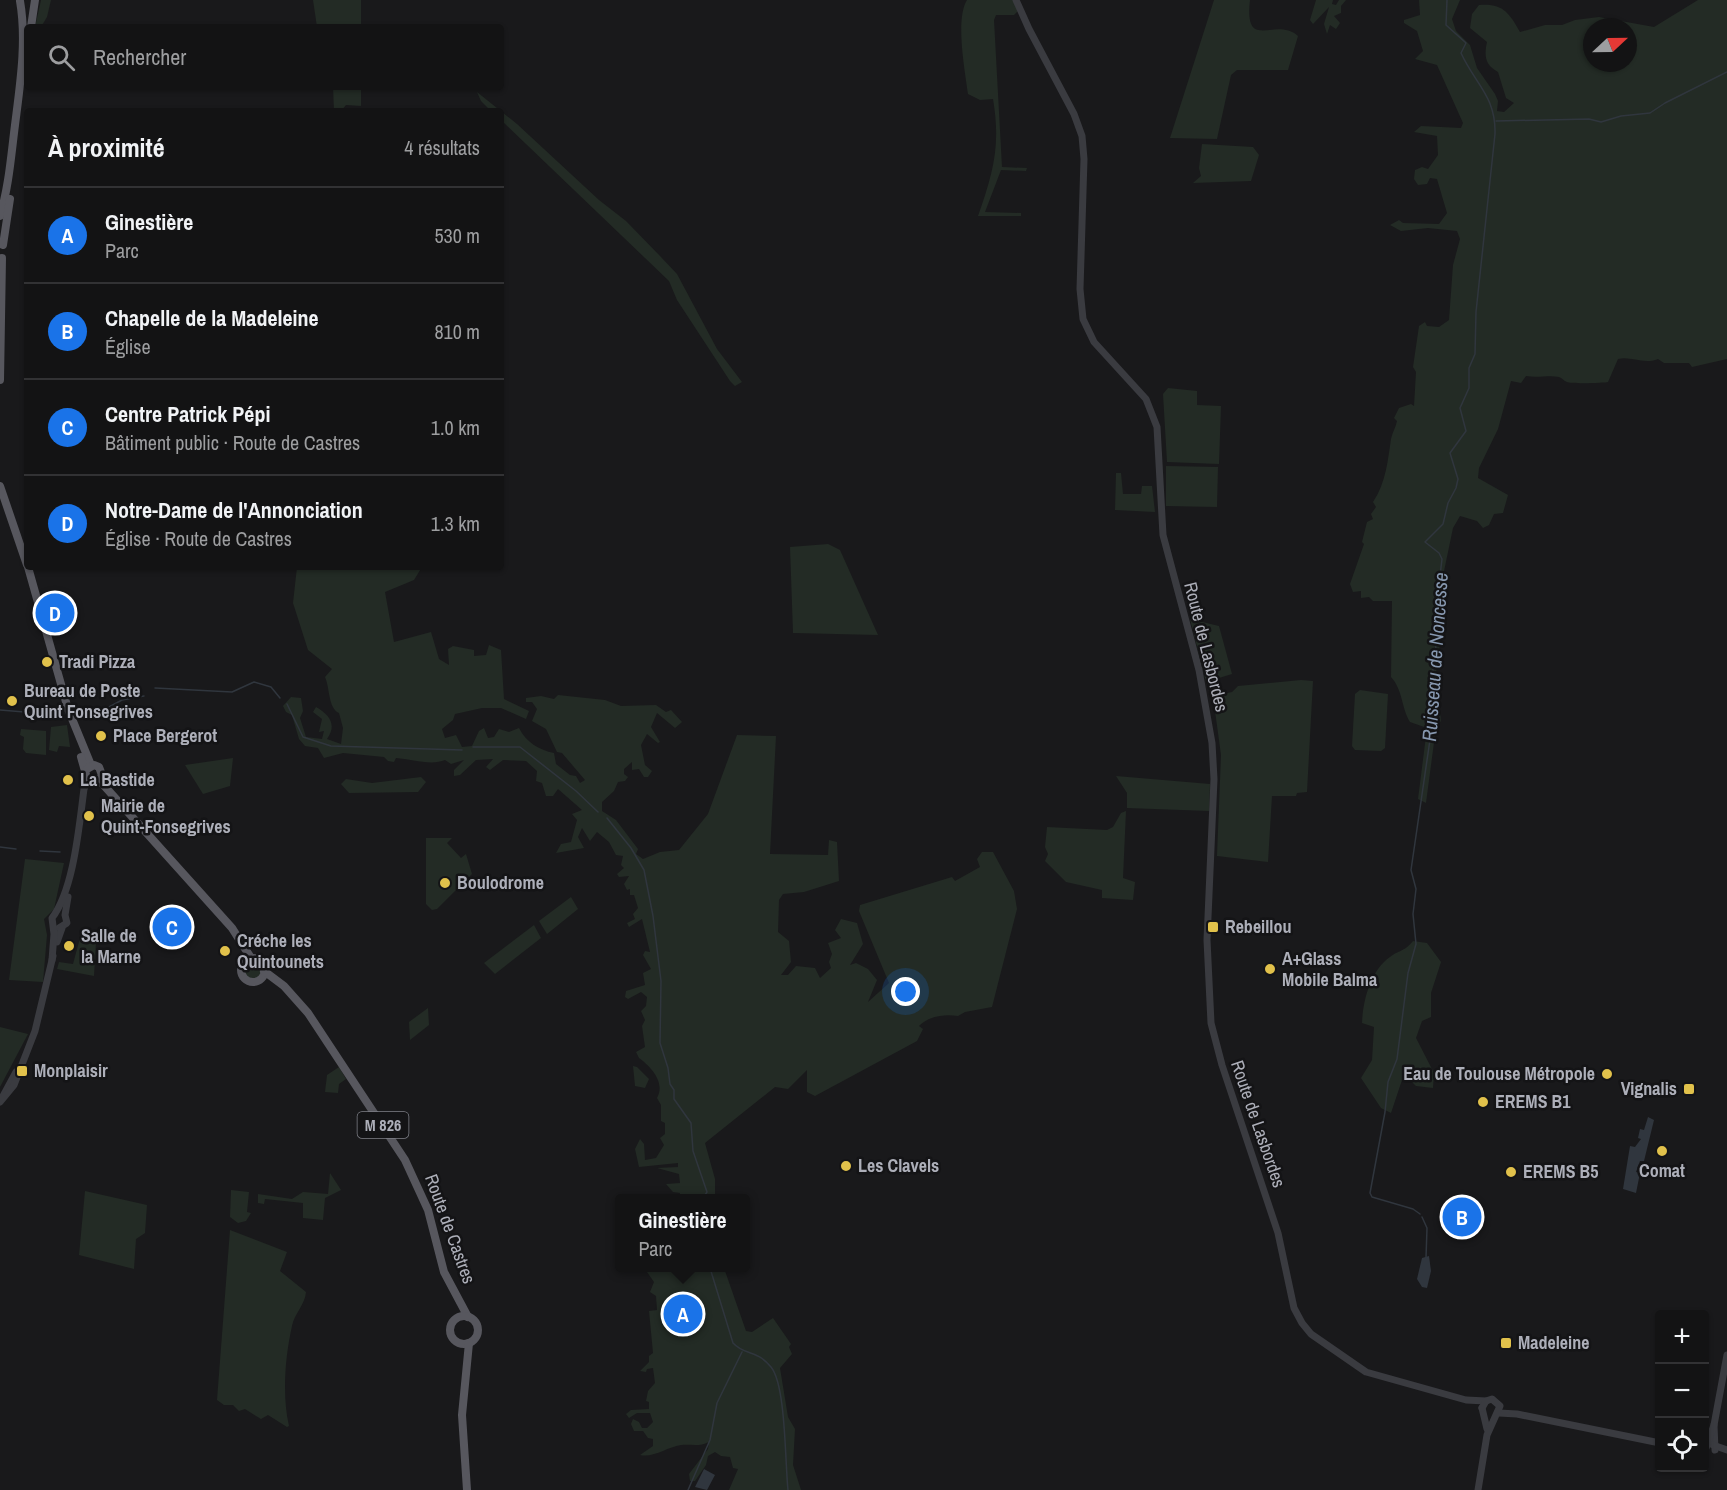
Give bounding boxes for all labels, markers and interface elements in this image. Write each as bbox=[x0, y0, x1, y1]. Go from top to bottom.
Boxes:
north arrow bbox=[1583, 18, 1637, 72]
search box bbox=[24, 24, 504, 90]
icon: search bbox=[45, 41, 78, 74]
text: Rechercher bbox=[93, 42, 186, 72]
text: À proximité bbox=[48, 130, 165, 165]
text: 4 résultats bbox=[404, 134, 480, 161]
text: Ginestière bbox=[105, 207, 193, 237]
text: A bbox=[62, 222, 73, 249]
text: 530 m bbox=[434, 222, 480, 249]
text: Parc bbox=[105, 237, 139, 264]
text: Chapelle de la Madeleine bbox=[105, 303, 319, 333]
text: B bbox=[62, 318, 73, 345]
text: 810 m bbox=[434, 318, 480, 345]
text: Église bbox=[105, 333, 151, 360]
text: Centre Patrick Pépi bbox=[105, 399, 270, 429]
text: C bbox=[62, 414, 73, 441]
text: 1.0 km bbox=[431, 414, 480, 441]
text: Bâtiment public · Route de Castres bbox=[105, 429, 360, 456]
text: Notre-Dame de l'Annonciation bbox=[105, 495, 363, 525]
text: D bbox=[62, 510, 73, 537]
text: 1.3 km bbox=[431, 510, 480, 537]
text: Église · Route de Castres bbox=[105, 525, 292, 552]
water label: Ruisseau de Noncesse bbox=[1415, 571, 1454, 742]
street label: Route de Lasbordes bbox=[1178, 579, 1235, 714]
pin: D bbox=[36, 590, 74, 636]
place label: Tradi Pizza bbox=[59, 649, 136, 674]
marker: Tradi Pizza bbox=[40, 655, 54, 669]
place label: Bureau de Poste Quint Fonsegrives bbox=[24, 678, 153, 724]
marker: Bureau de Poste Quint Fonsegrives bbox=[5, 694, 19, 708]
place label: Place Bergerot bbox=[113, 723, 217, 748]
marker: Place Bergerot bbox=[94, 729, 108, 743]
place label: La Bastide bbox=[80, 767, 155, 792]
marker: La Bastide bbox=[61, 773, 75, 787]
place label: Mairie de Quint-Fonsegrives bbox=[101, 793, 231, 839]
marker: Mairie de Quint-Fonsegrives bbox=[82, 809, 96, 823]
place label: Boulodrome bbox=[457, 870, 544, 895]
marker: Boulodrome bbox=[438, 876, 452, 890]
pin: C bbox=[152, 904, 192, 950]
place label: Rebeillou bbox=[1225, 914, 1291, 939]
marker: Rebeillou bbox=[1206, 920, 1220, 934]
place label: Salle de la Marne bbox=[81, 923, 141, 969]
place label: Créche les Quintounets bbox=[237, 928, 324, 974]
marker: Salle de la Marne bbox=[62, 939, 76, 953]
marker: Créche les Quintounets bbox=[218, 944, 232, 958]
place label: A+Glass Mobile Balma bbox=[1282, 946, 1378, 992]
marker: A+Glass Mobile Balma bbox=[1263, 962, 1277, 976]
your location bbox=[891, 977, 920, 1006]
street label: Route de Lasbordes bbox=[1225, 1057, 1292, 1191]
place label: Monplaisir bbox=[34, 1058, 108, 1083]
place label: Eau de Toulouse Métropole bbox=[1403, 1061, 1595, 1086]
marker: Monplaisir bbox=[15, 1064, 29, 1078]
marker: Eau de Toulouse Métropole bbox=[1600, 1067, 1614, 1081]
place label: Vignalis bbox=[1621, 1076, 1677, 1101]
marker: Vignalis bbox=[1682, 1082, 1696, 1096]
place label: EREMS B1 bbox=[1495, 1089, 1571, 1114]
marker: EREMS B1 bbox=[1476, 1095, 1490, 1109]
road number: M 826 bbox=[358, 1112, 409, 1138]
marker: Comat bbox=[1655, 1144, 1669, 1158]
place label: Les Clavels bbox=[858, 1153, 939, 1178]
place label: Comat bbox=[1639, 1158, 1685, 1183]
marker: Les Clavels bbox=[839, 1159, 853, 1173]
place label: EREMS B5 bbox=[1523, 1159, 1598, 1184]
marker: EREMS B5 bbox=[1504, 1165, 1518, 1179]
street label: Route de Castres bbox=[419, 1171, 482, 1287]
popup bbox=[615, 1194, 750, 1272]
pin: B bbox=[1442, 1194, 1482, 1240]
text: Ginestière bbox=[638, 1205, 727, 1235]
text: Parc bbox=[638, 1235, 672, 1262]
pin: A bbox=[664, 1292, 702, 1336]
map controls bbox=[1655, 1310, 1709, 1472]
button: + bbox=[1655, 1310, 1709, 1364]
place label: Madeleine bbox=[1518, 1330, 1589, 1355]
marker: Madeleine bbox=[1499, 1336, 1513, 1350]
button: − bbox=[1655, 1364, 1709, 1418]
button: locate bbox=[1655, 1418, 1709, 1472]

